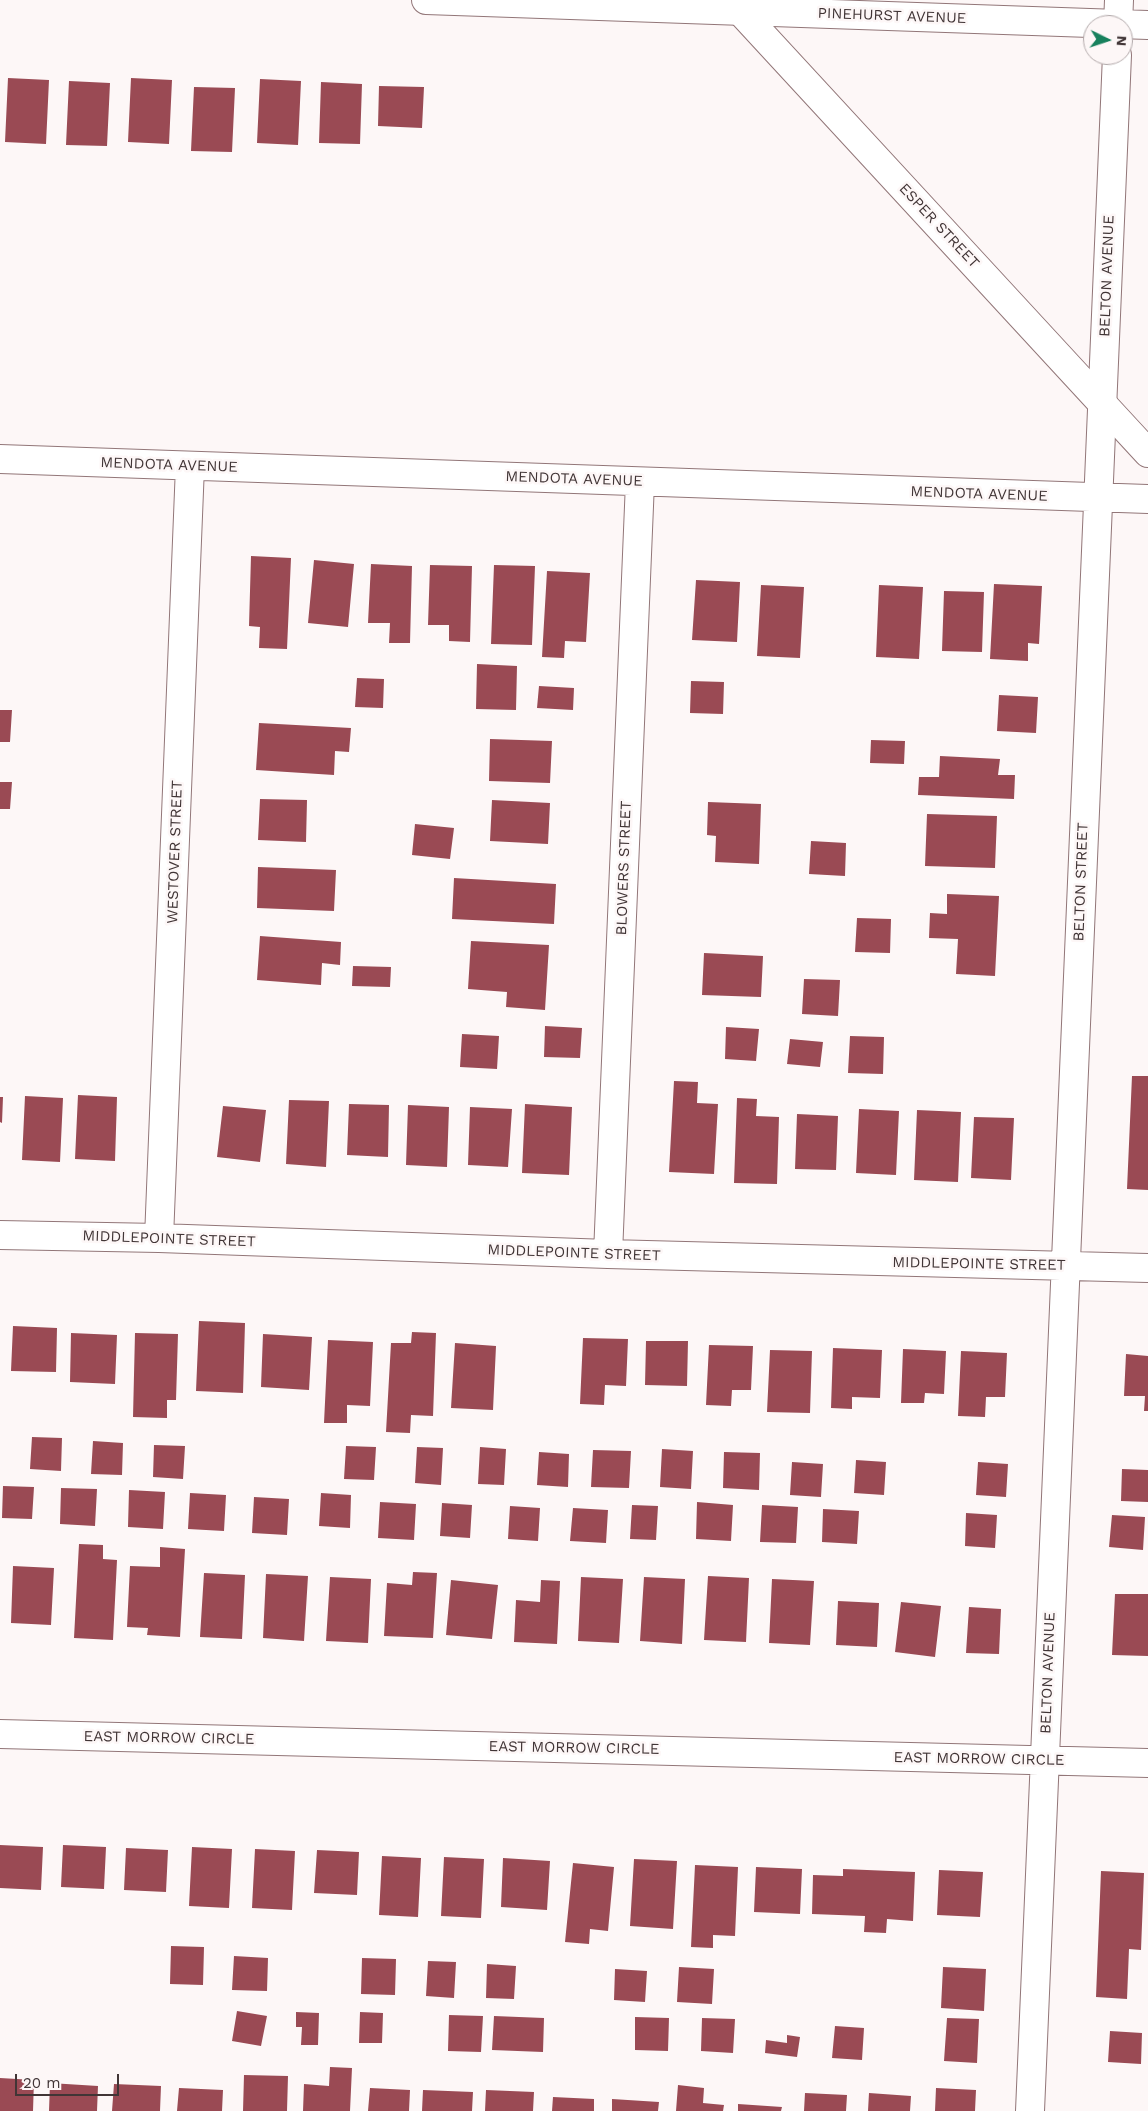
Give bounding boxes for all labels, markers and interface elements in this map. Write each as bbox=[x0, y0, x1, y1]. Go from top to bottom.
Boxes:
street label: PINEHURST AVENUE bbox=[817, 4, 967, 28]
north arrow bbox=[1083, 15, 1133, 65]
text: N bbox=[1114, 35, 1130, 47]
street label: ESPER STREET bbox=[895, 180, 983, 272]
street label: BELTON AVENUE bbox=[1096, 215, 1118, 337]
street label: MENDOTA AVENUE bbox=[100, 454, 238, 476]
street label: MENDOTA AVENUE bbox=[505, 468, 643, 490]
street label: MENDOTA AVENUE bbox=[910, 483, 1048, 505]
street label: WESTOVER STREET bbox=[163, 780, 187, 924]
street label: BLOWERS STREET bbox=[613, 800, 635, 936]
street label: BELTON STREET bbox=[1070, 822, 1092, 942]
street label: MIDDLEPOINTE STREET bbox=[82, 1227, 256, 1251]
street label: MIDDLEPOINTE STREET bbox=[487, 1241, 661, 1265]
street label: MIDDLEPOINTE STREET bbox=[892, 1253, 1066, 1275]
street label: BELTON AVENUE bbox=[1037, 1612, 1059, 1734]
street label: EAST MORROW CIRCLE bbox=[84, 1728, 254, 1748]
street label: EAST MORROW CIRCLE bbox=[489, 1738, 659, 1758]
street label: EAST MORROW CIRCLE bbox=[894, 1749, 1064, 1769]
scale bar bbox=[18, 2064, 121, 2096]
text: 20 m bbox=[23, 2074, 61, 2092]

